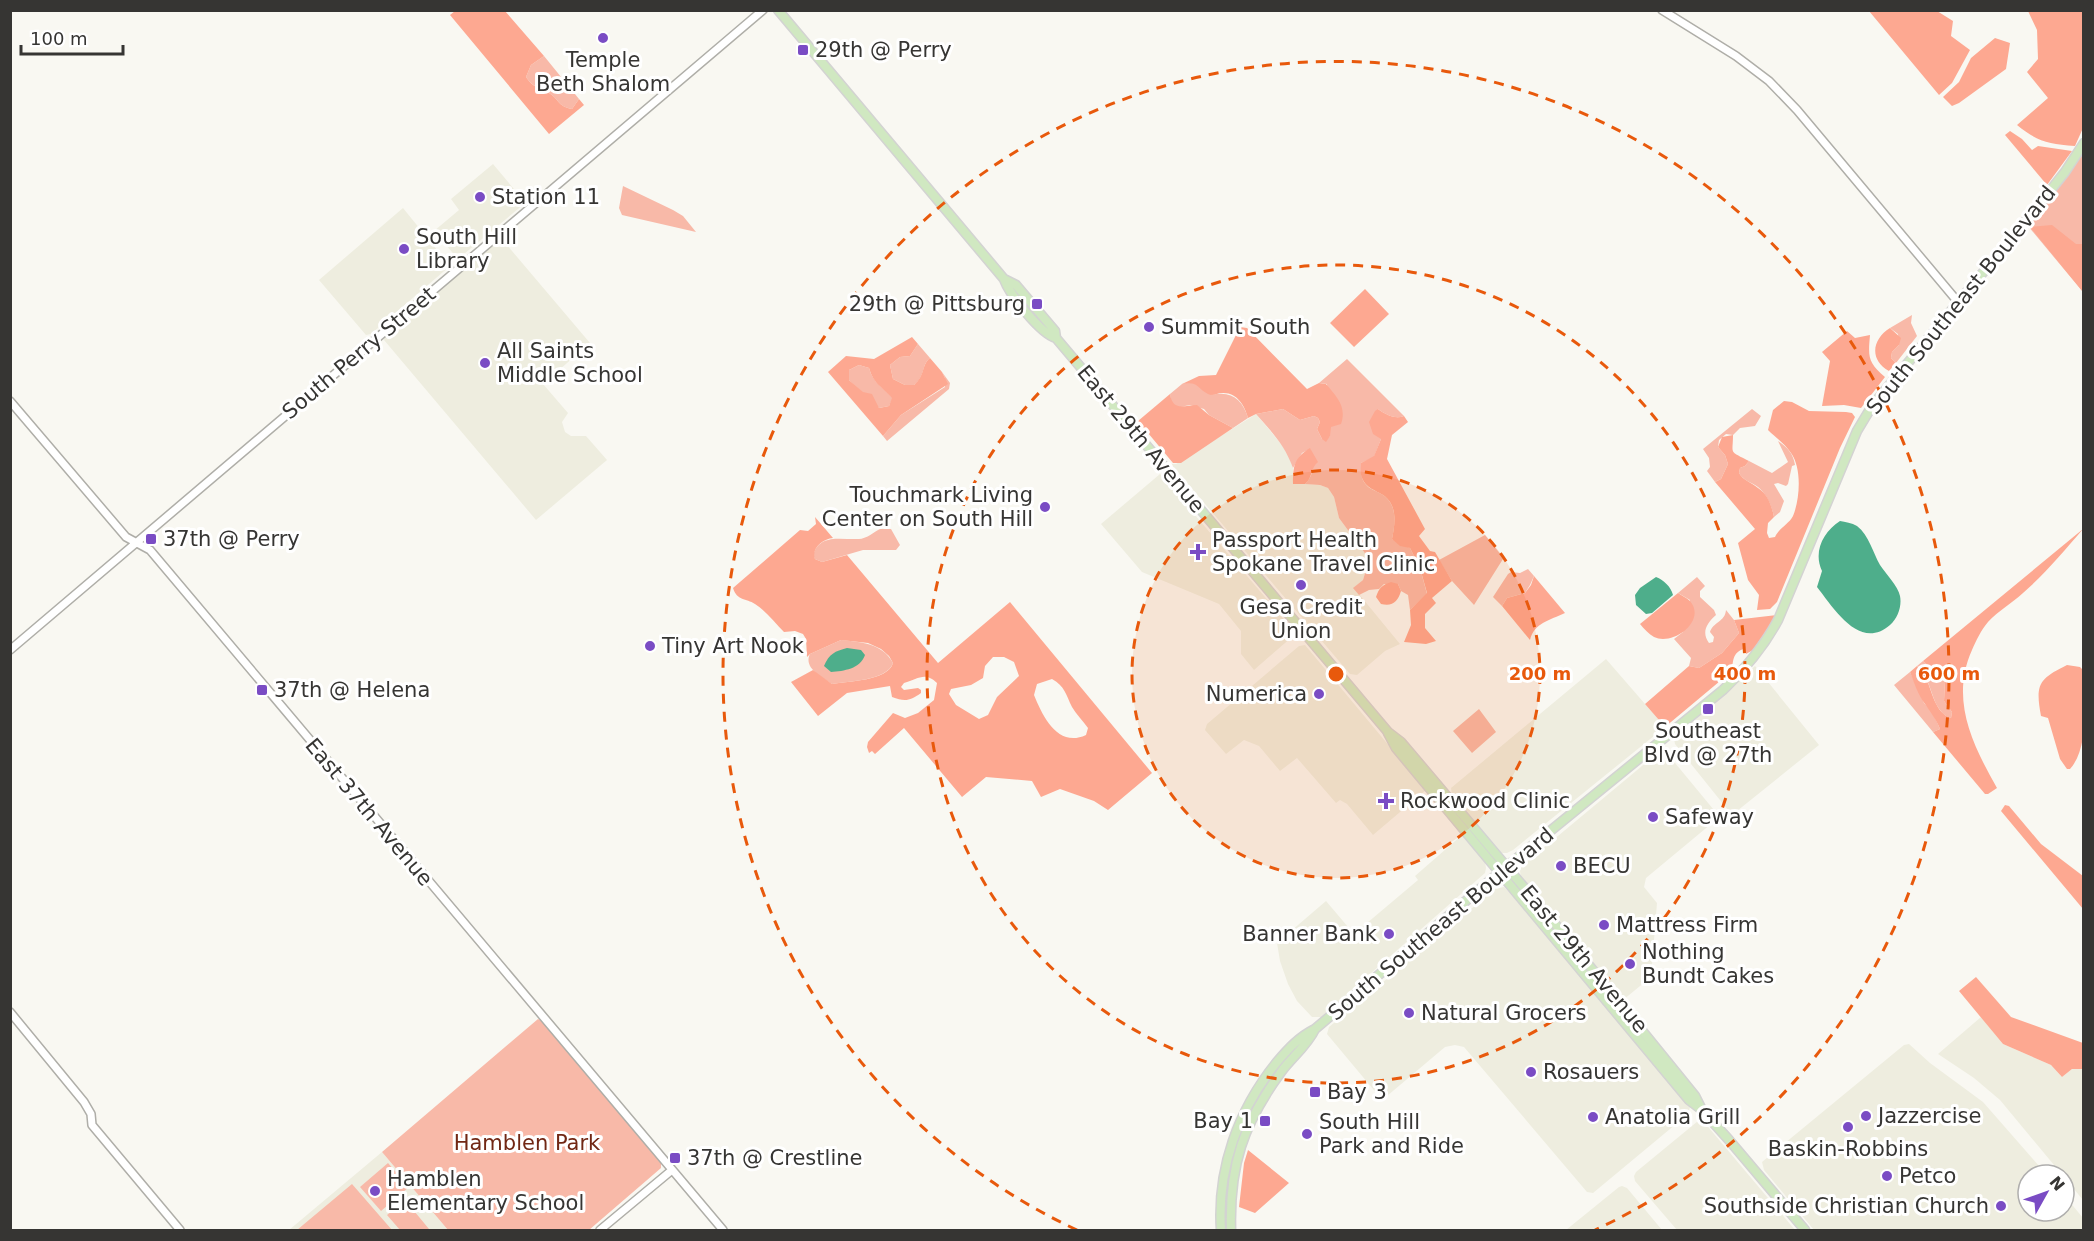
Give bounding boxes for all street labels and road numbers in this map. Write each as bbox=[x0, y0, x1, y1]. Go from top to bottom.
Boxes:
street label: South Southeast Boulevard bbox=[1861, 181, 2061, 419]
street label: South Perry Street bbox=[278, 282, 440, 424]
street label: East 29th Avenue bbox=[1072, 360, 1210, 518]
street label: East 37th Avenue bbox=[300, 733, 438, 891]
street label: South Southeast Boulevard bbox=[1324, 823, 1558, 1025]
street label: East 29th Avenue bbox=[1515, 880, 1653, 1038]

